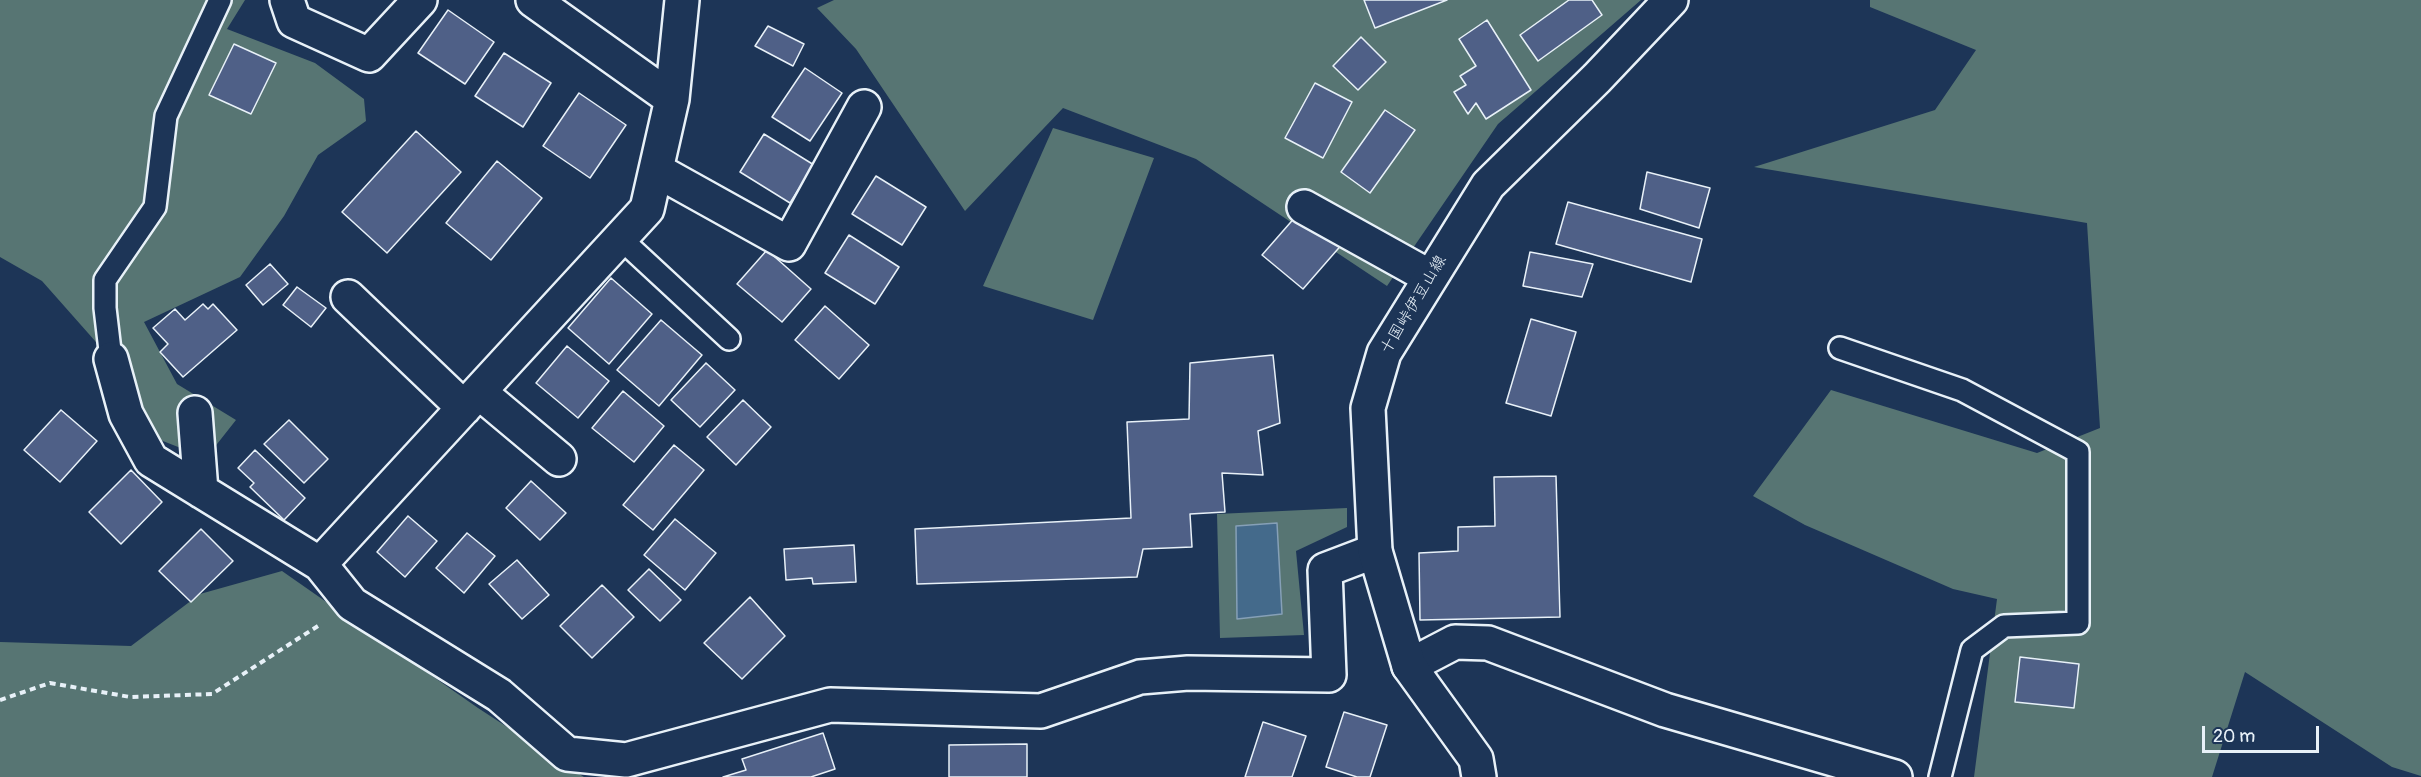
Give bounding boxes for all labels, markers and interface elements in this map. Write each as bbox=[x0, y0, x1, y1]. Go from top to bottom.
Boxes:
street label: 十国峠伊豆山線 bbox=[1377, 252, 1451, 358]
scale bar bbox=[2205, 714, 2322, 752]
text: 20 m bbox=[2213, 725, 2255, 748]

